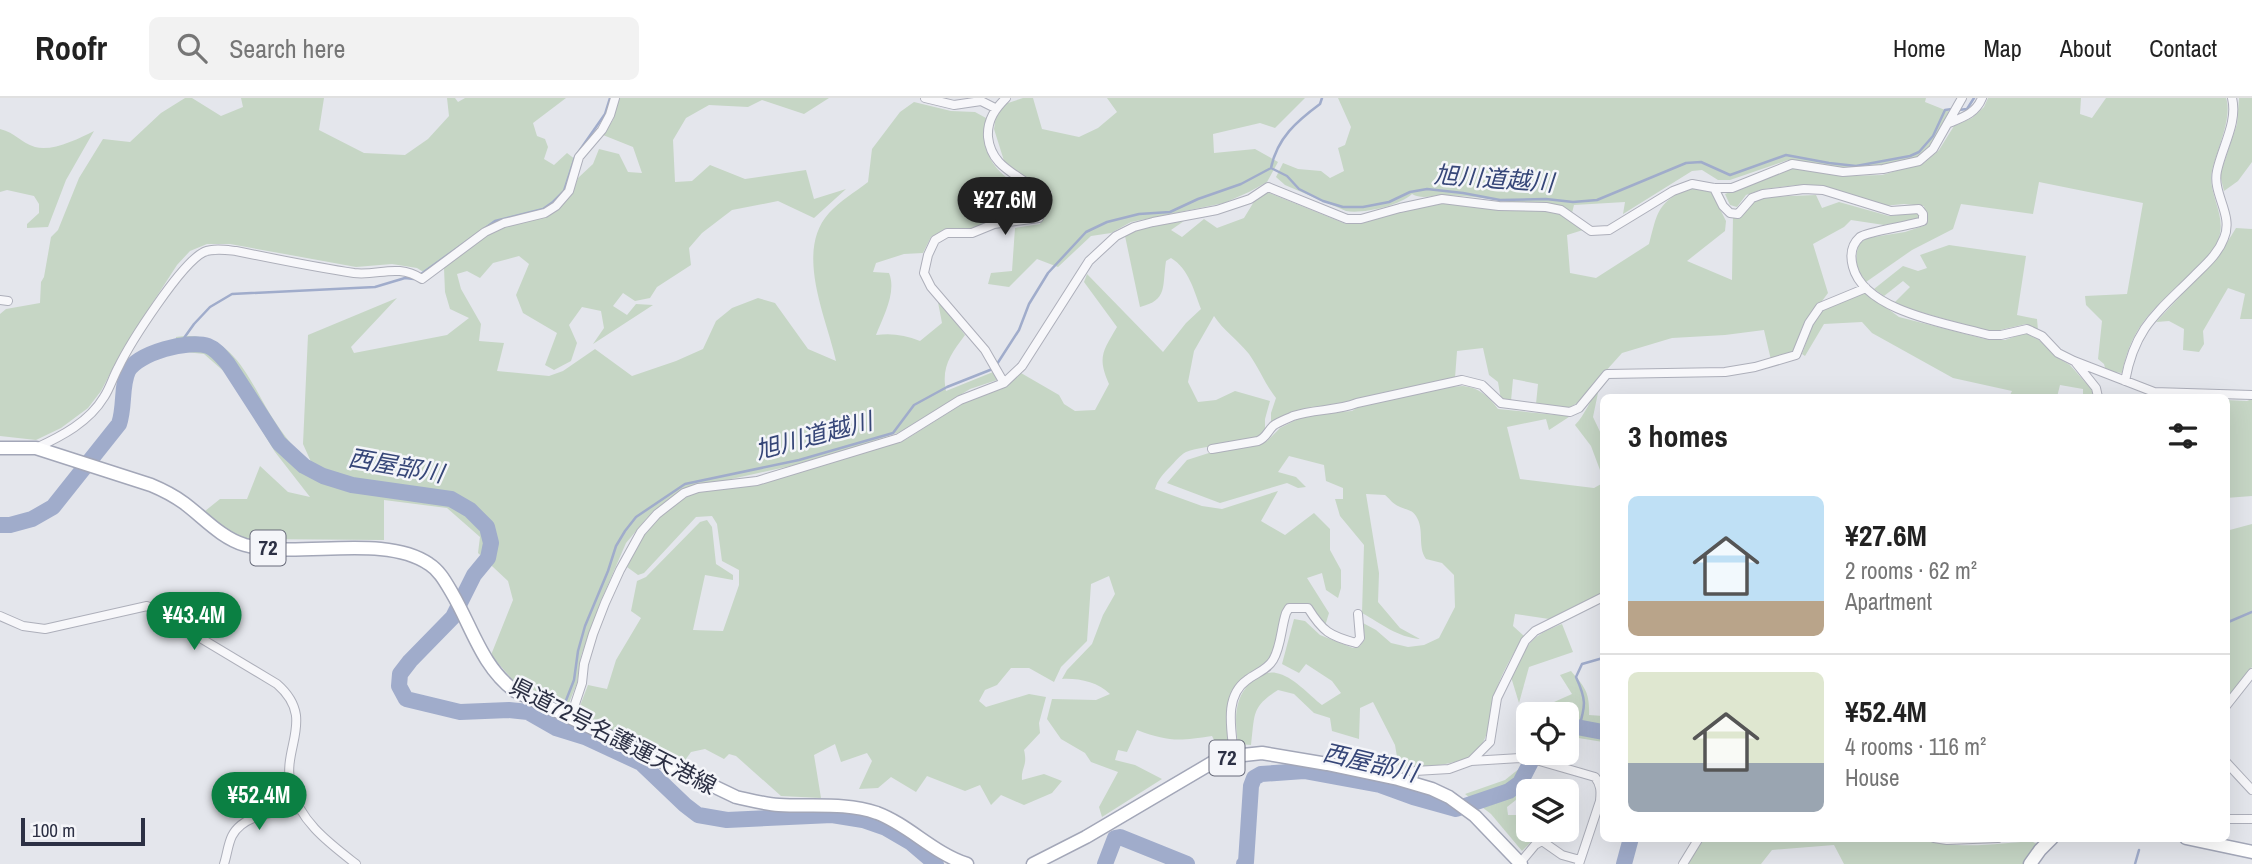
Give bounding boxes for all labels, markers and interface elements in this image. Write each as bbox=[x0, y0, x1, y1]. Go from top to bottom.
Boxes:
search box bbox=[149, 17, 639, 80]
text: Roofr bbox=[35, 26, 107, 70]
icon: search bbox=[173, 29, 211, 67]
text: Search here bbox=[229, 31, 345, 66]
text: Home bbox=[1893, 32, 1945, 64]
text: Map bbox=[1983, 32, 2022, 64]
text: About bbox=[2060, 32, 2111, 64]
text: Contact bbox=[2149, 32, 2217, 64]
water label: 旭川道越川 bbox=[1433, 158, 1558, 198]
pin: ¥27.6M bbox=[948, 178, 1062, 237]
text: ¥27.6M bbox=[974, 184, 1036, 215]
water label: 旭川道越川 bbox=[752, 403, 879, 466]
text: 3 homes bbox=[1628, 416, 1728, 456]
icon: filters bbox=[2164, 417, 2202, 455]
water label: 西屋部川 bbox=[346, 441, 449, 490]
text: ¥27.6M bbox=[1845, 515, 1927, 555]
icon: home bbox=[1684, 524, 1768, 608]
road number: 72 bbox=[250, 531, 286, 566]
text: 2 rooms · 62 m² bbox=[1845, 555, 1977, 586]
text: Apartment bbox=[1845, 586, 1932, 617]
pin: ¥43.4M bbox=[137, 592, 251, 652]
text: ¥43.4M bbox=[163, 599, 225, 630]
street label: 県道72号名護運天港線 bbox=[505, 670, 722, 801]
text: ¥52.4M bbox=[1845, 691, 1927, 731]
icon: home bbox=[1684, 700, 1768, 784]
map controls bbox=[1516, 702, 1579, 842]
button: locate bbox=[1516, 702, 1579, 765]
text: 4 rooms · 116 m² bbox=[1845, 731, 1986, 762]
water label: 西屋部川 bbox=[1320, 736, 1424, 789]
road number: 72 bbox=[1210, 740, 1244, 776]
text: House bbox=[1845, 762, 1900, 793]
pin: ¥52.4M bbox=[202, 772, 316, 832]
text: ¥52.4M bbox=[228, 779, 290, 810]
button: layers bbox=[1516, 779, 1579, 842]
scale bar bbox=[21, 815, 145, 847]
text: 100 m bbox=[32, 817, 75, 843]

